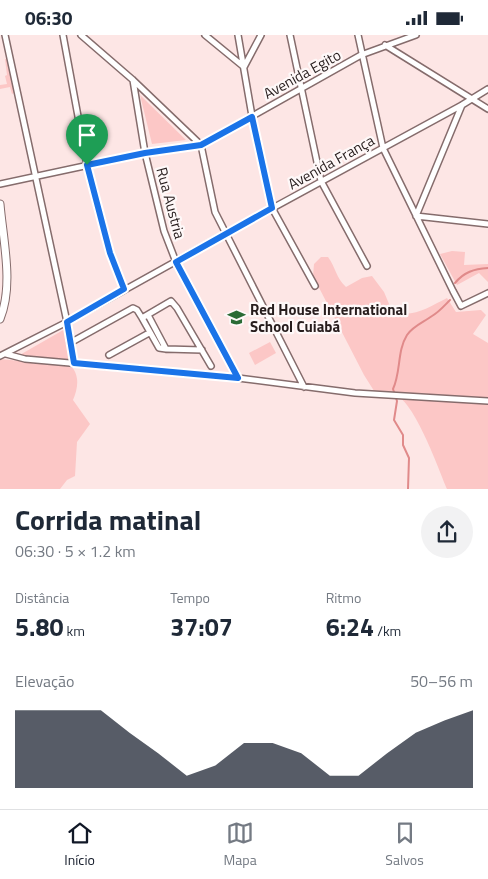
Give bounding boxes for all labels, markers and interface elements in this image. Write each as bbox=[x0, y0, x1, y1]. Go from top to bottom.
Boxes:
text: 06:30 bbox=[25, 3, 72, 32]
street label: Avenida Egito bbox=[259, 43, 345, 105]
pin bbox=[66, 114, 108, 165]
icon: arrive bbox=[73, 121, 101, 149]
street label: Avenida França bbox=[284, 128, 379, 195]
street label: Rua Austria bbox=[150, 165, 192, 242]
place label: Red House International School Cuiabá bbox=[250, 298, 407, 338]
school or university icon: Red House International School Cuiabá bbox=[226, 308, 246, 328]
text: Corrida matinal bbox=[15, 498, 201, 541]
button: share bbox=[421, 506, 473, 558]
text: 06:30 · 5 × 1.2 km bbox=[15, 539, 136, 563]
text: Distância bbox=[15, 587, 69, 608]
text: Tempo bbox=[170, 587, 210, 608]
text: Ritmo bbox=[326, 587, 361, 608]
text: 5.80 bbox=[15, 608, 63, 646]
text: 37:07 bbox=[170, 608, 233, 646]
text: 6:24 bbox=[326, 608, 374, 646]
text: km bbox=[63, 620, 85, 641]
text: /km bbox=[374, 620, 401, 641]
text: Elevação bbox=[15, 669, 75, 693]
text: 50–56 m bbox=[410, 669, 473, 693]
tab: Início bbox=[64, 819, 95, 870]
tab: Mapa bbox=[224, 819, 257, 870]
tab: Salvos bbox=[385, 819, 424, 870]

